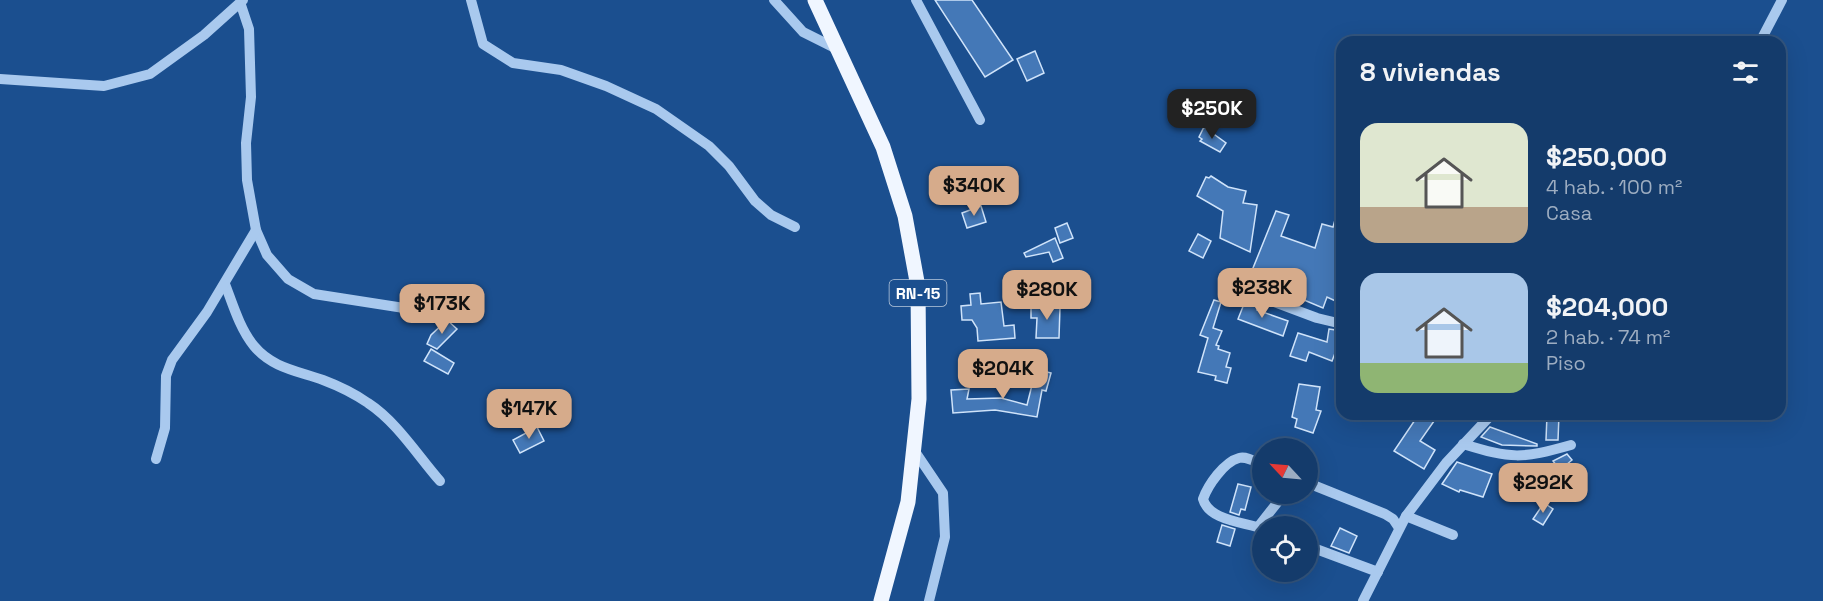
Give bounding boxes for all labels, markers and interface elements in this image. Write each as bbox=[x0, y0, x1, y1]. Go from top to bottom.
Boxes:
text: 8 viviendas bbox=[1360, 55, 1501, 89]
icon: filters bbox=[1729, 56, 1762, 89]
pin: $250K bbox=[1170, 89, 1254, 140]
text: $250K bbox=[1181, 95, 1243, 121]
text: $250,000 bbox=[1546, 140, 1667, 174]
icon: home bbox=[1408, 147, 1480, 219]
pin: $340K bbox=[932, 166, 1016, 217]
text: $340K bbox=[943, 172, 1005, 198]
text: 4 hab. · 100 m² bbox=[1546, 174, 1682, 200]
text: Casa bbox=[1546, 200, 1592, 226]
pin: $238K bbox=[1220, 268, 1304, 319]
pin: $280K bbox=[1005, 270, 1089, 321]
text: $238K bbox=[1232, 274, 1292, 300]
text: $280K bbox=[1016, 276, 1078, 302]
road number: RN-15 bbox=[890, 280, 946, 306]
pin: $173K bbox=[400, 284, 484, 335]
text: $173K bbox=[414, 290, 470, 316]
text: $204,000 bbox=[1546, 290, 1668, 324]
icon: home bbox=[1408, 297, 1480, 369]
text: 2 hab. · 74 m² bbox=[1546, 324, 1670, 350]
pin: $204K bbox=[961, 349, 1045, 400]
text: Piso bbox=[1546, 350, 1586, 376]
text: $204K bbox=[972, 355, 1034, 381]
pin: $147K bbox=[487, 389, 571, 440]
text: $147K bbox=[501, 395, 557, 421]
north arrow bbox=[1252, 438, 1318, 504]
map controls bbox=[1252, 438, 1318, 582]
pin: $292K bbox=[1501, 463, 1585, 514]
text: $292K bbox=[1513, 469, 1573, 495]
button: locate bbox=[1252, 516, 1318, 582]

